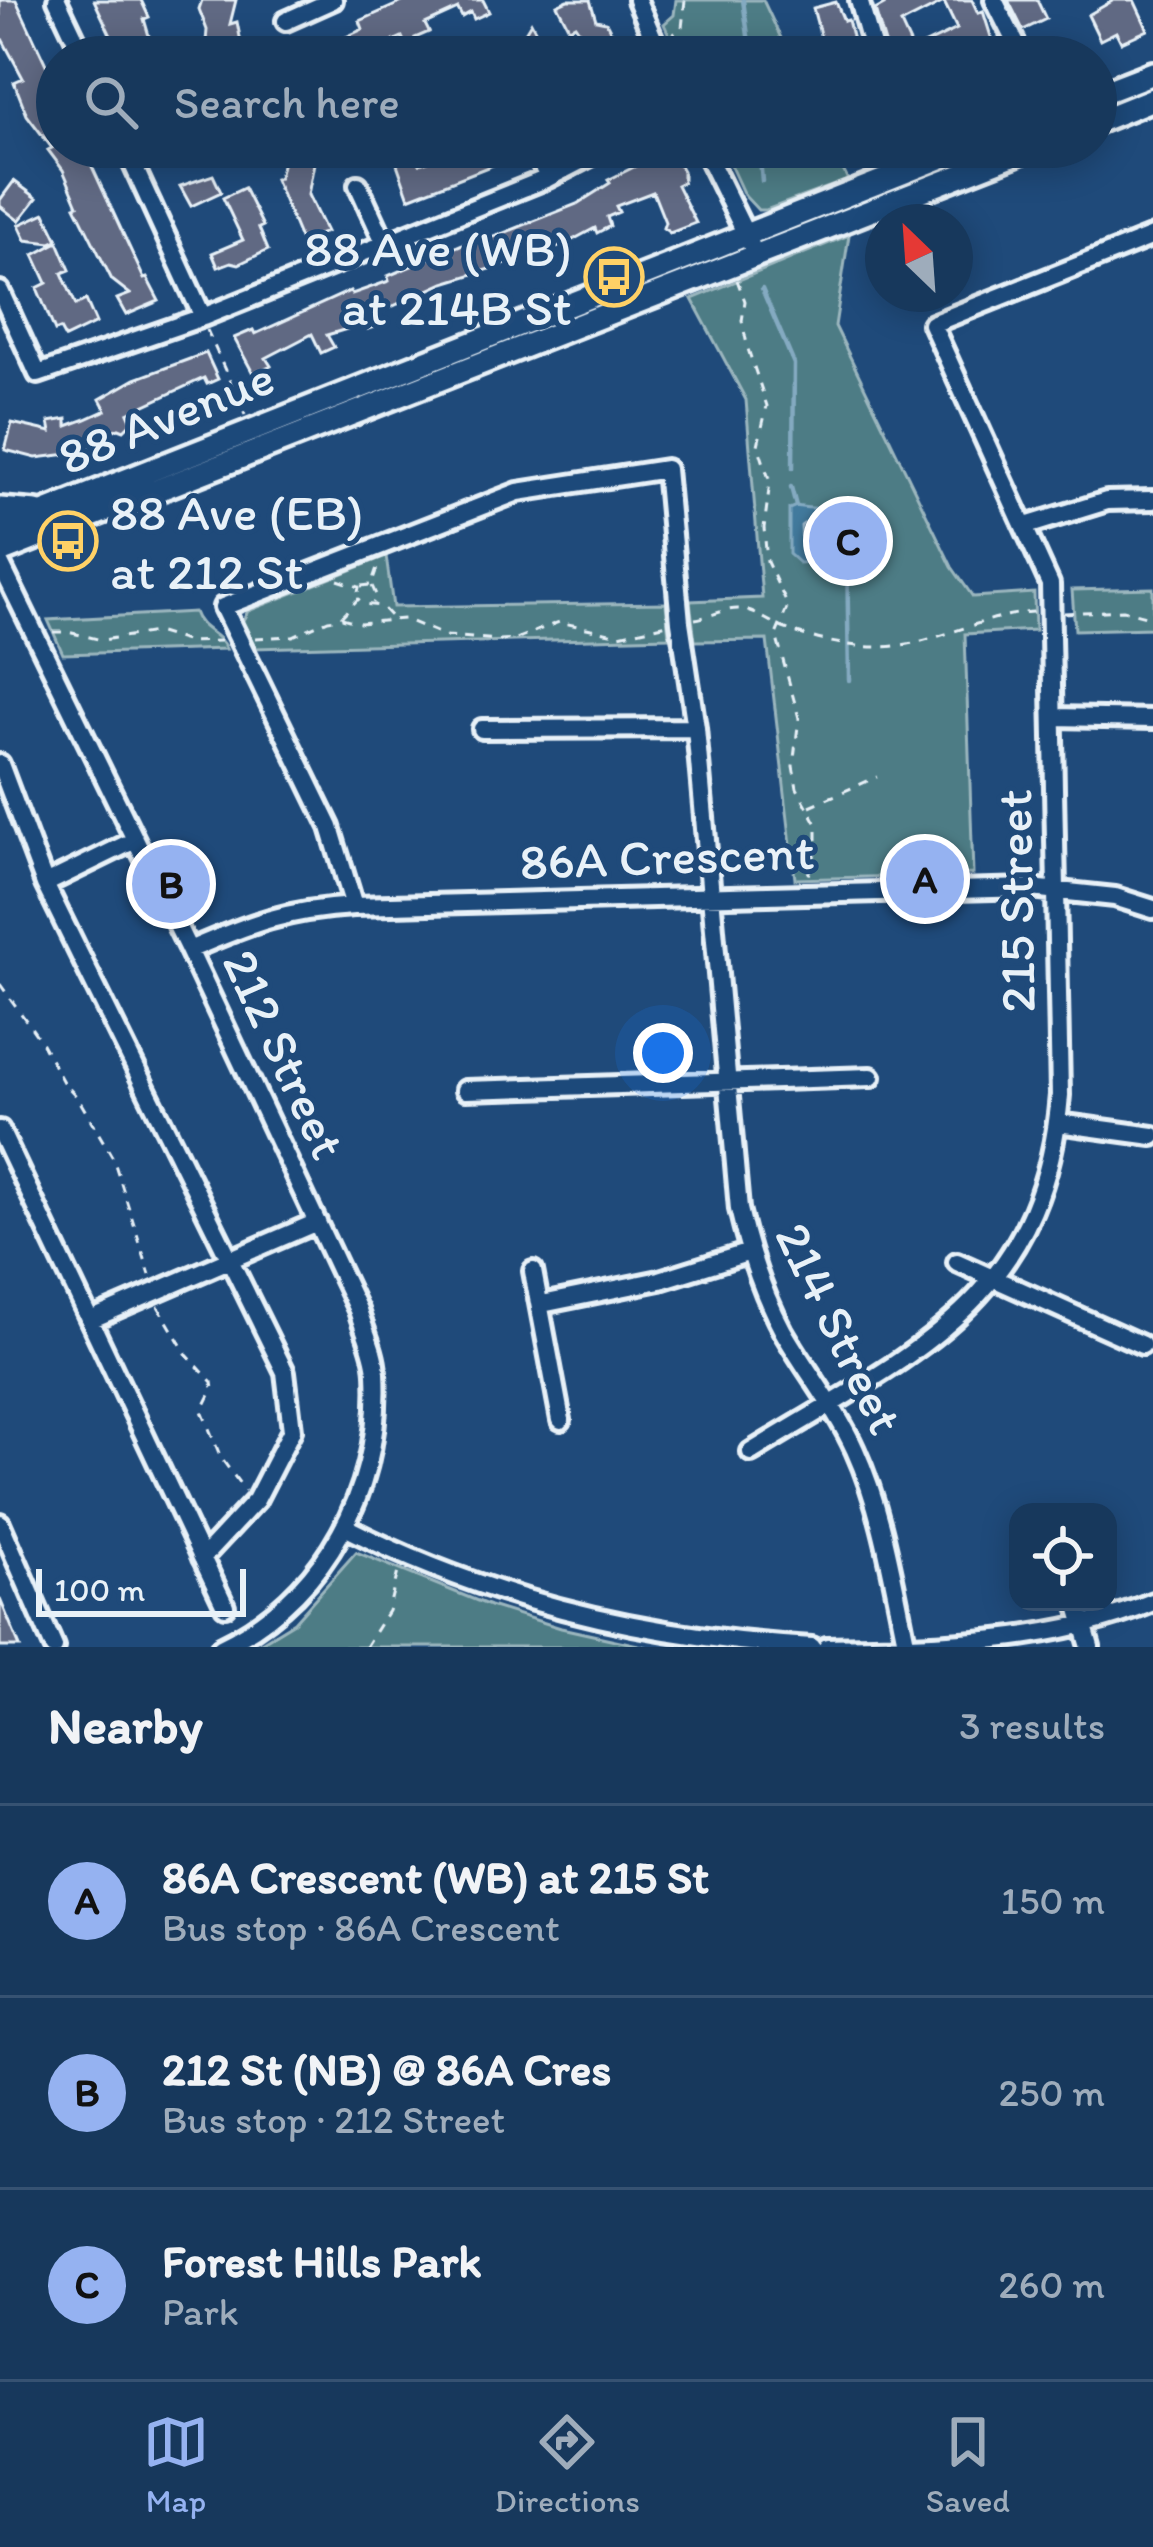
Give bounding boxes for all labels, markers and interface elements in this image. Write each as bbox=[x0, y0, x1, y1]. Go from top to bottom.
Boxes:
search box bbox=[36, 36, 1117, 168]
icon: search bbox=[78, 69, 144, 135]
text: Search here bbox=[174, 75, 400, 129]
north arrow bbox=[865, 204, 973, 312]
place label: 88 Ave (WB) at 214B St bbox=[304, 218, 572, 338]
bus stop icon: 88 Ave (WB) at 214B St bbox=[583, 246, 645, 308]
street label: 88 Avenue bbox=[50, 346, 283, 487]
place label: 88 Ave (EB) at 212 St bbox=[110, 482, 363, 602]
pin: C bbox=[809, 496, 887, 586]
bus stop icon: 88 Ave (EB) at 212 St bbox=[37, 510, 99, 572]
street label: 215 Street bbox=[983, 789, 1048, 1013]
street label: 86A Crescent bbox=[519, 821, 815, 892]
pin: A bbox=[886, 834, 964, 924]
pin: B bbox=[132, 839, 210, 929]
street label: 212 Street bbox=[210, 940, 359, 1168]
your location bbox=[633, 1023, 693, 1083]
street label: 214 Street bbox=[762, 1213, 917, 1444]
map controls bbox=[1009, 1503, 1117, 1611]
button: locate bbox=[1009, 1503, 1117, 1611]
scale bar bbox=[36, 1563, 246, 1616]
text: 100 m bbox=[54, 1570, 145, 1609]
text: Nearby bbox=[48, 1695, 203, 1756]
text: 3 results bbox=[959, 1702, 1105, 1749]
text: 86A Crescent (WB) at 215 St bbox=[162, 1850, 709, 1904]
text: A bbox=[75, 1877, 99, 1924]
text: 150 m bbox=[1001, 1877, 1105, 1924]
text: Bus stop · 86A Crescent bbox=[162, 1904, 560, 1951]
text: 212 St (NB) @ 86A Cres bbox=[162, 2042, 611, 2096]
text: B bbox=[74, 2069, 100, 2116]
text: 250 m bbox=[998, 2069, 1105, 2116]
text: Bus stop · 212 Street bbox=[162, 2096, 505, 2143]
text: Forest Hills Park bbox=[162, 2234, 481, 2288]
text: C bbox=[74, 2261, 100, 2308]
text: 260 m bbox=[998, 2261, 1105, 2308]
text: Park bbox=[162, 2288, 239, 2335]
tab: Map bbox=[143, 2409, 209, 2520]
tab: Directions bbox=[495, 2409, 640, 2520]
tab: Saved bbox=[926, 2409, 1010, 2520]

